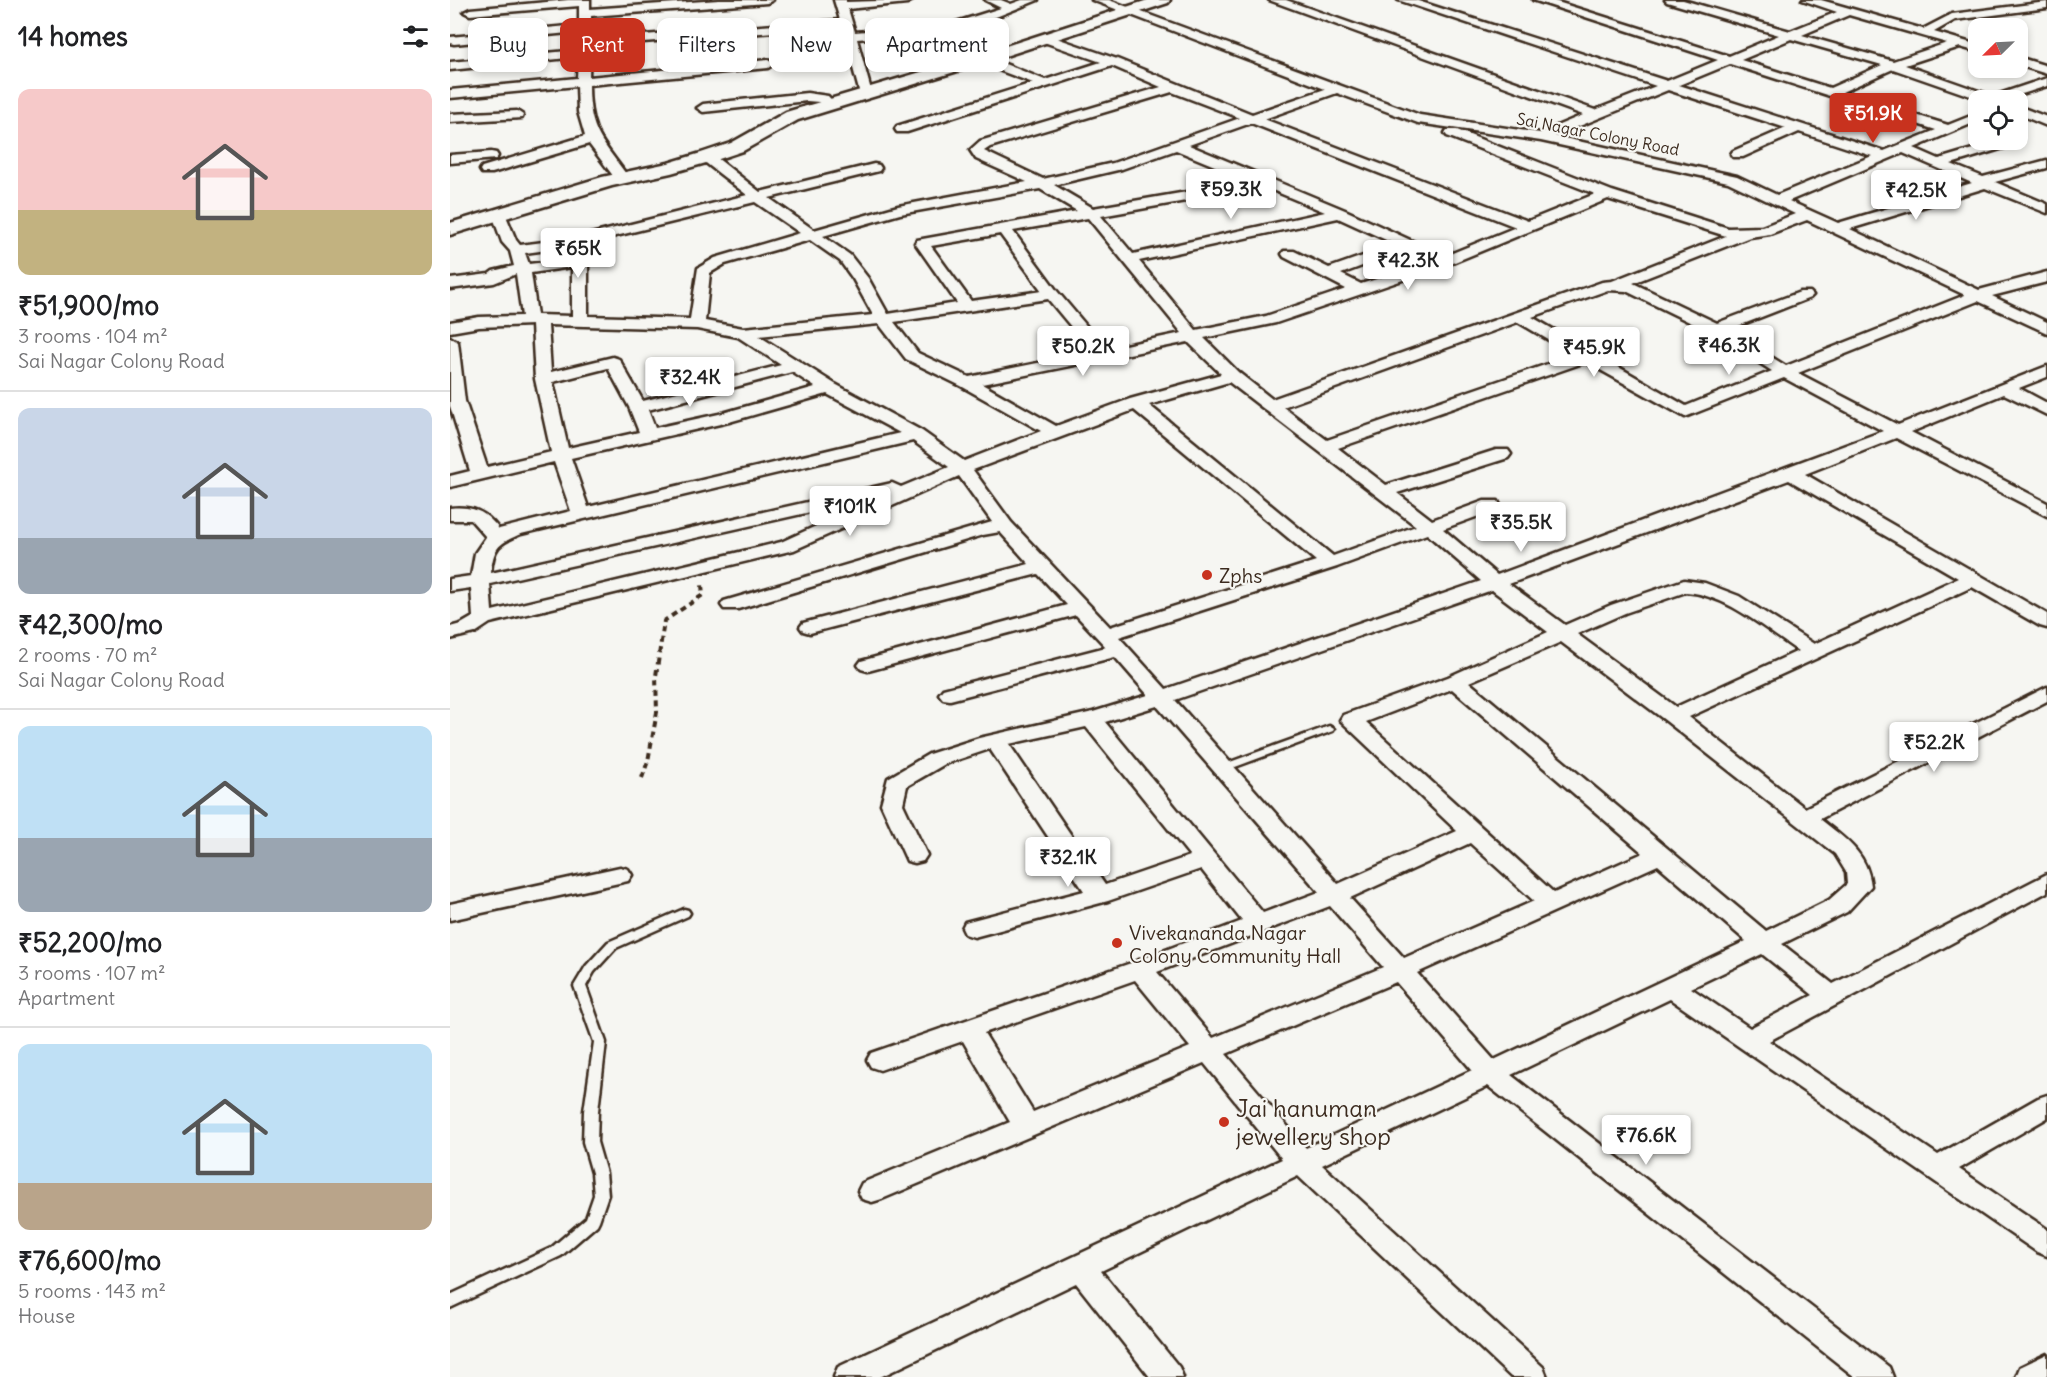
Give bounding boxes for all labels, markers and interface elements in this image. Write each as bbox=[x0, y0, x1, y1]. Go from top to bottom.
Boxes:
chip: Buy bbox=[468, 18, 548, 72]
chip: Rent bbox=[560, 18, 645, 72]
chip: Filters bbox=[657, 18, 757, 72]
chip: New bbox=[769, 18, 853, 72]
chip: Apartment bbox=[865, 18, 1009, 72]
north arrow bbox=[1968, 18, 2028, 78]
map controls bbox=[1968, 18, 2028, 150]
text: 14 homes bbox=[18, 20, 128, 53]
icon: filters bbox=[399, 20, 432, 53]
button: locate bbox=[1968, 90, 2028, 150]
pin: ₹51.9K bbox=[1824, 93, 1922, 144]
text: ₹51.9K bbox=[1844, 100, 1902, 125]
street label: Sai Nagar Colony Road bbox=[1515, 108, 1681, 160]
icon: home bbox=[171, 128, 279, 236]
pin: ₹59.3K bbox=[1182, 169, 1280, 220]
pin: ₹42.5K bbox=[1867, 170, 1965, 221]
text: ₹59.3K bbox=[1200, 176, 1262, 201]
text: ₹42.5K bbox=[1885, 177, 1947, 202]
pin: ₹65K bbox=[542, 228, 614, 279]
text: ₹65K bbox=[555, 235, 601, 260]
pin: ₹42.3K bbox=[1359, 240, 1457, 291]
text: ₹42.3K bbox=[1377, 247, 1439, 272]
text: ₹51,900/mo bbox=[18, 289, 159, 322]
text: 3 rooms · 104 m² bbox=[18, 323, 168, 348]
pin: ₹46.3K bbox=[1680, 325, 1778, 376]
pin: ₹50.2K bbox=[1034, 326, 1132, 377]
pin: ₹45.9K bbox=[1545, 327, 1643, 378]
text: ₹46.3K bbox=[1698, 332, 1760, 357]
text: ₹50.2K bbox=[1051, 333, 1115, 358]
text: ₹45.9K bbox=[1563, 334, 1625, 359]
text: Sai Nagar Colony Road bbox=[18, 348, 225, 373]
pin: ₹32.4K bbox=[641, 357, 739, 408]
text: ₹32.4K bbox=[659, 364, 721, 389]
icon: home bbox=[171, 447, 279, 555]
pin: ₹101K bbox=[808, 486, 892, 537]
text: ₹101K bbox=[824, 493, 876, 518]
pin: ₹35.5K bbox=[1472, 502, 1570, 553]
text: ₹35.5K bbox=[1490, 509, 1552, 534]
place label: Zphs bbox=[1219, 563, 1262, 588]
marker: Zphs bbox=[1200, 568, 1214, 582]
text: ₹42,300/mo bbox=[18, 608, 163, 641]
text: 2 rooms · 70 m² bbox=[18, 642, 158, 667]
text: Sai Nagar Colony Road bbox=[18, 667, 225, 692]
pin: ₹52.2K bbox=[1885, 722, 1983, 773]
text: ₹52.2K bbox=[1903, 729, 1965, 754]
icon: home bbox=[171, 765, 279, 873]
pin: ₹32.1K bbox=[1019, 837, 1117, 888]
text: ₹32.1K bbox=[1039, 844, 1097, 869]
place label: Vivekananda Nagar Colony Community Hall bbox=[1129, 920, 1341, 968]
text: ₹52,200/mo bbox=[18, 926, 162, 959]
marker: Vivekananda Nagar Colony Community Hall bbox=[1110, 936, 1124, 950]
text: 3 rooms · 107 m² bbox=[18, 960, 166, 985]
text: Apartment bbox=[18, 985, 115, 1010]
icon: home bbox=[171, 1083, 279, 1191]
place label: Jai hanuman jewellery shop bbox=[1235, 1093, 1391, 1151]
marker: Jai hanuman jewellery shop bbox=[1217, 1115, 1231, 1129]
pin: ₹76.6K bbox=[1597, 1115, 1695, 1166]
text: ₹76.6K bbox=[1616, 1122, 1676, 1147]
text: ₹76,600/mo bbox=[18, 1244, 161, 1277]
text: 5 rooms · 143 m² bbox=[18, 1278, 166, 1303]
text: House bbox=[18, 1303, 75, 1328]

